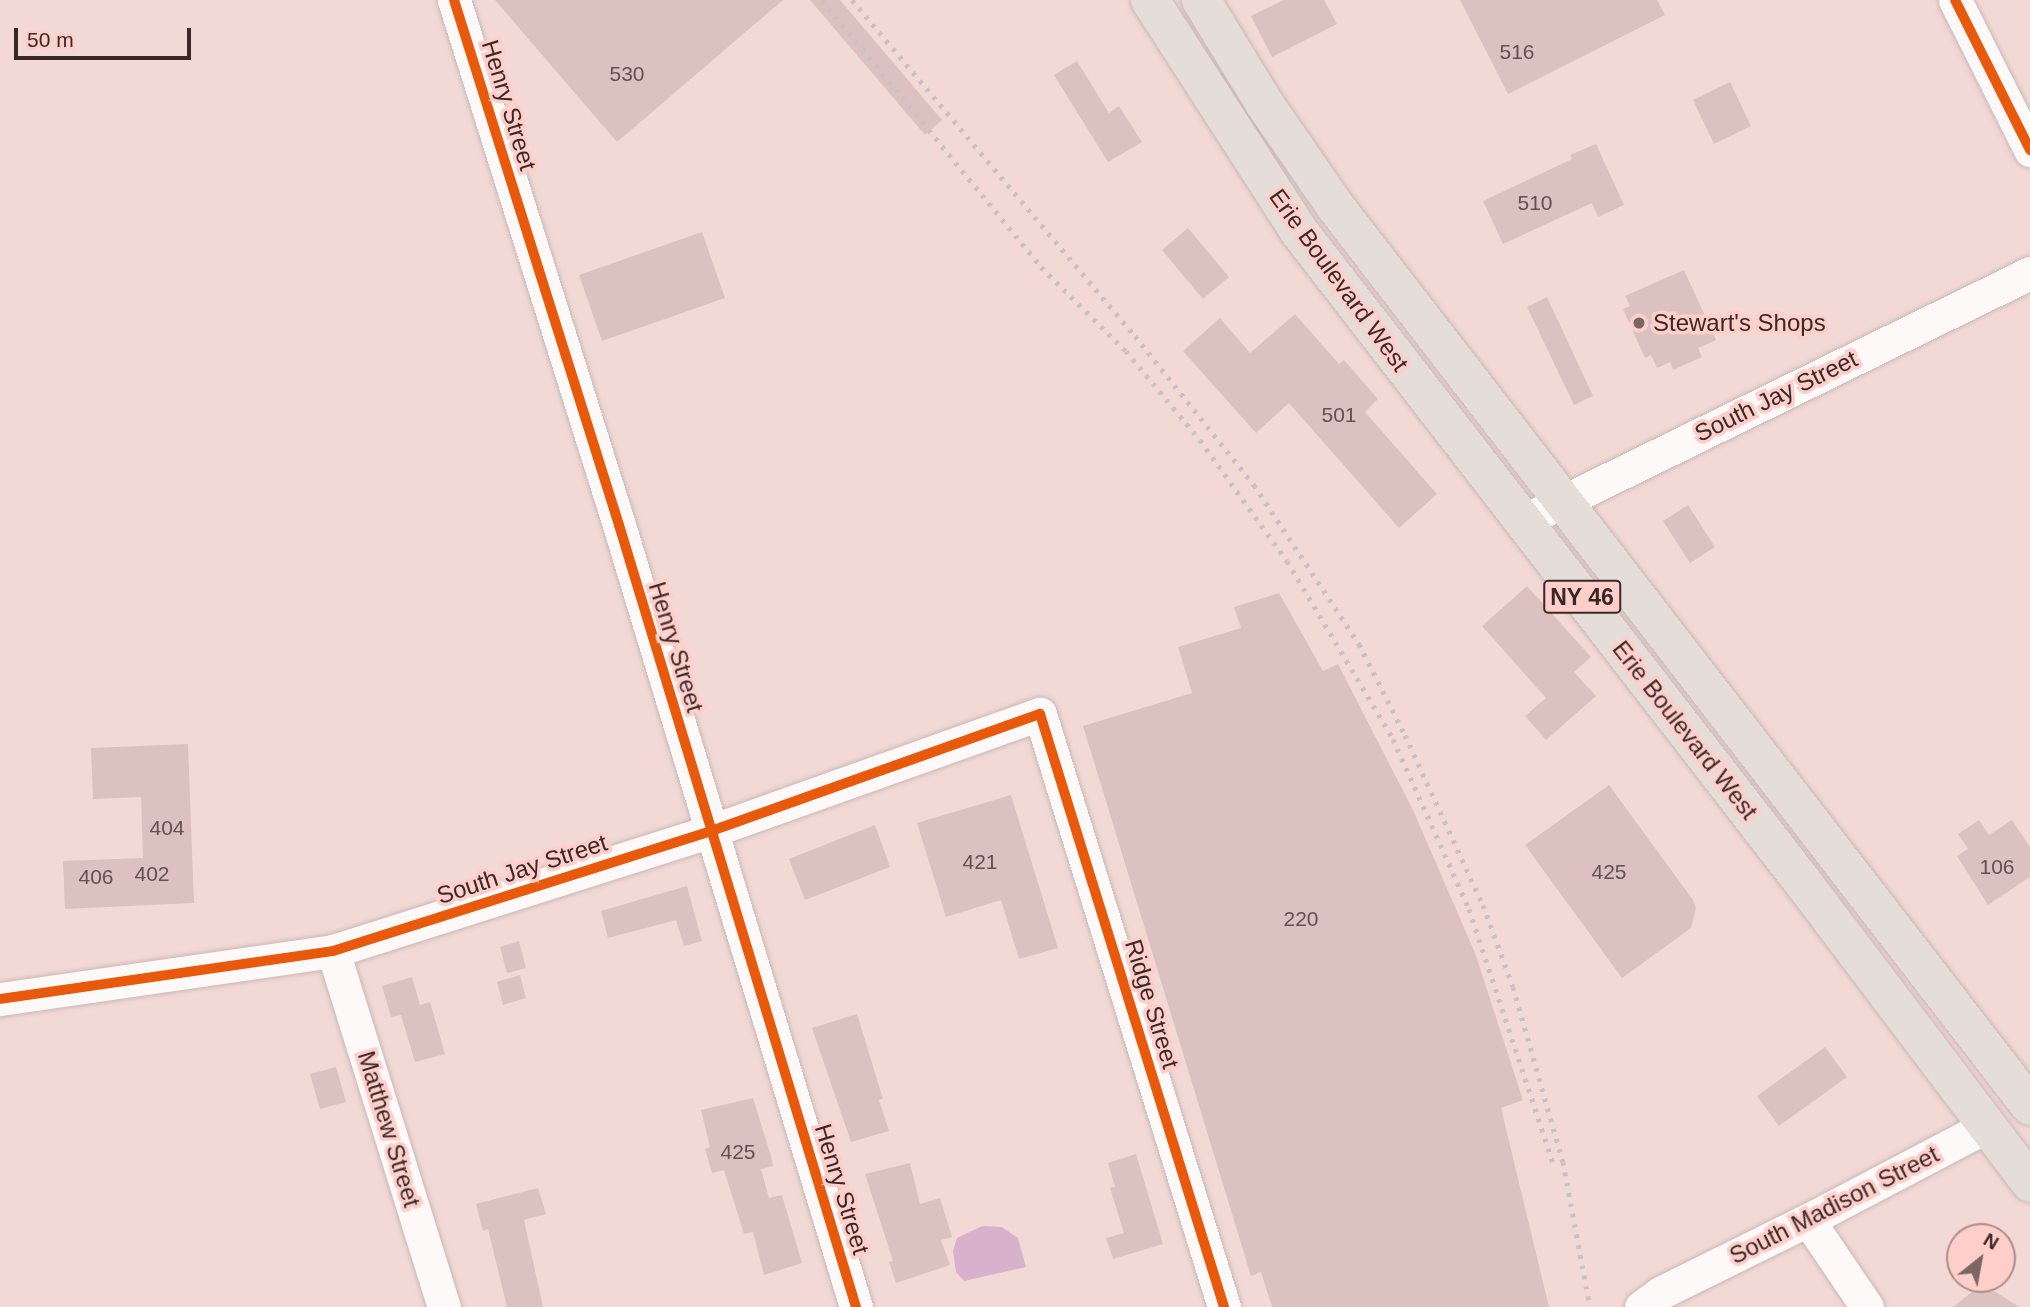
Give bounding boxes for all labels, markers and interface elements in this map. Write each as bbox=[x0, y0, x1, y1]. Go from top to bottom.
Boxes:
scale bar bbox=[18, 14, 194, 58]
text: 50 m bbox=[27, 28, 74, 51]
street label: Henry Street bbox=[476, 36, 542, 174]
house number: 516 bbox=[1499, 39, 1535, 65]
house number: 530 bbox=[609, 61, 645, 87]
street label: Erie Boulevard West bbox=[1263, 183, 1415, 377]
house number: 510 bbox=[1517, 190, 1553, 216]
place label: Stewart's Shops bbox=[1653, 309, 1826, 337]
marker: Stewart's Shops bbox=[1631, 315, 1647, 331]
street label: South Jay Street bbox=[1690, 344, 1862, 448]
house number: 501 bbox=[1321, 402, 1357, 428]
street label: Henry Street bbox=[643, 578, 709, 716]
road number: NY 46 bbox=[1542, 578, 1622, 617]
street label: Erie Boulevard West bbox=[1606, 635, 1764, 825]
house number: 404 bbox=[149, 815, 185, 841]
street label: South Jay Street bbox=[433, 828, 611, 910]
house number: 421 bbox=[962, 849, 998, 875]
house number: 106 bbox=[1979, 854, 2015, 880]
house number: 425 bbox=[1591, 859, 1627, 885]
house number: 402 bbox=[134, 861, 170, 887]
house number: 406 bbox=[78, 864, 114, 890]
house number: 220 bbox=[1283, 906, 1319, 932]
street label: Ridge Street bbox=[1119, 936, 1185, 1072]
street label: Matthew Street bbox=[352, 1048, 426, 1210]
street label: Henry Street bbox=[809, 1120, 875, 1258]
house number: 425 bbox=[720, 1139, 756, 1165]
street label: South Madison Street bbox=[1725, 1140, 1943, 1270]
north arrow bbox=[1946, 1223, 2016, 1293]
text: N bbox=[1980, 1229, 2002, 1254]

